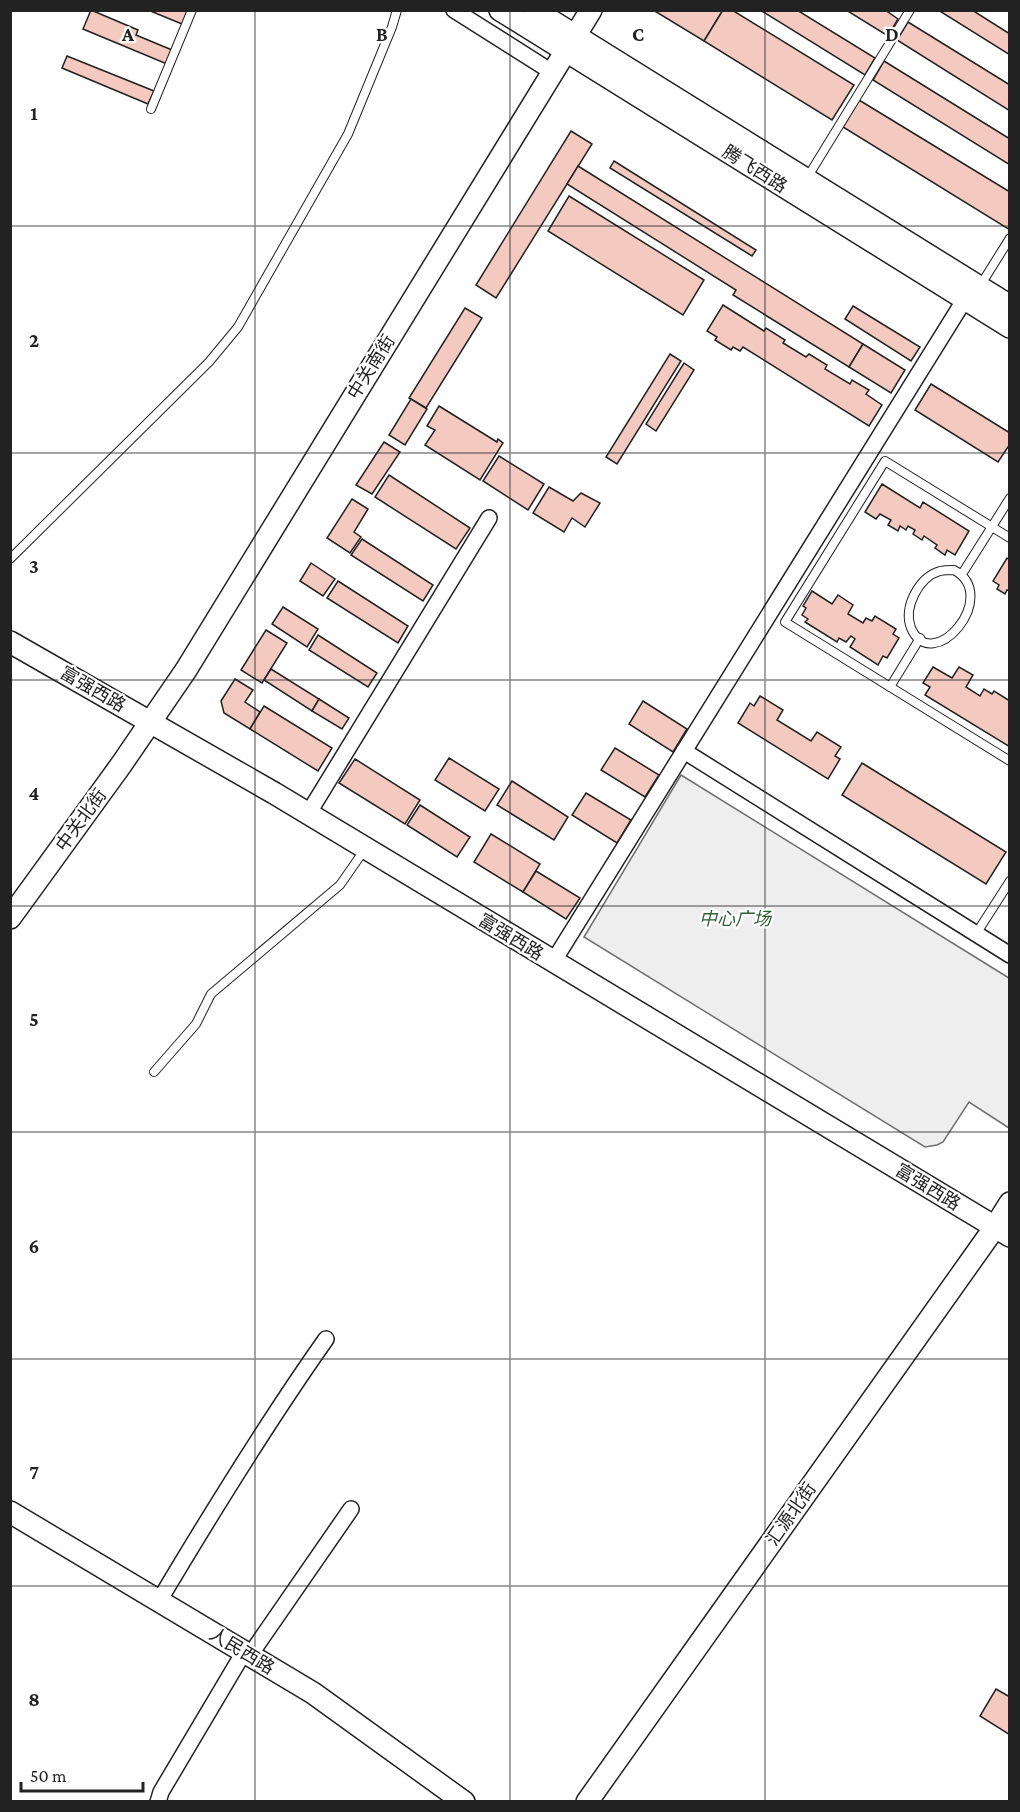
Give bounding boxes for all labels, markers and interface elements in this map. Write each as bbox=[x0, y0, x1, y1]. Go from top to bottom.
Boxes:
text: A bbox=[121, 23, 135, 45]
text: B bbox=[376, 23, 388, 45]
text: C bbox=[632, 23, 644, 45]
text: D bbox=[885, 23, 899, 45]
text: 1 bbox=[30, 102, 38, 124]
street label: 腾飞西路 bbox=[719, 141, 791, 197]
text: 2 bbox=[29, 329, 39, 351]
street label: 中关南街 bbox=[343, 331, 399, 403]
text: 3 bbox=[29, 555, 39, 577]
street label: 富强西路 bbox=[57, 662, 129, 716]
text: 4 bbox=[29, 782, 40, 804]
street label: 中关北街 bbox=[52, 785, 110, 855]
park label: 中心广场 bbox=[699, 909, 773, 929]
street label: 富强西路 bbox=[475, 910, 547, 964]
text: 5 bbox=[29, 1008, 39, 1030]
street label: 富强西路 bbox=[892, 1160, 964, 1214]
text: 6 bbox=[29, 1235, 39, 1257]
text: 7 bbox=[29, 1461, 39, 1483]
street label: 汇源北街 bbox=[762, 1479, 820, 1549]
street label: 人民西路 bbox=[206, 1624, 278, 1678]
text: 8 bbox=[28, 1688, 40, 1710]
scale bar bbox=[21, 1755, 142, 1793]
text: 50 m bbox=[30, 1766, 67, 1786]

